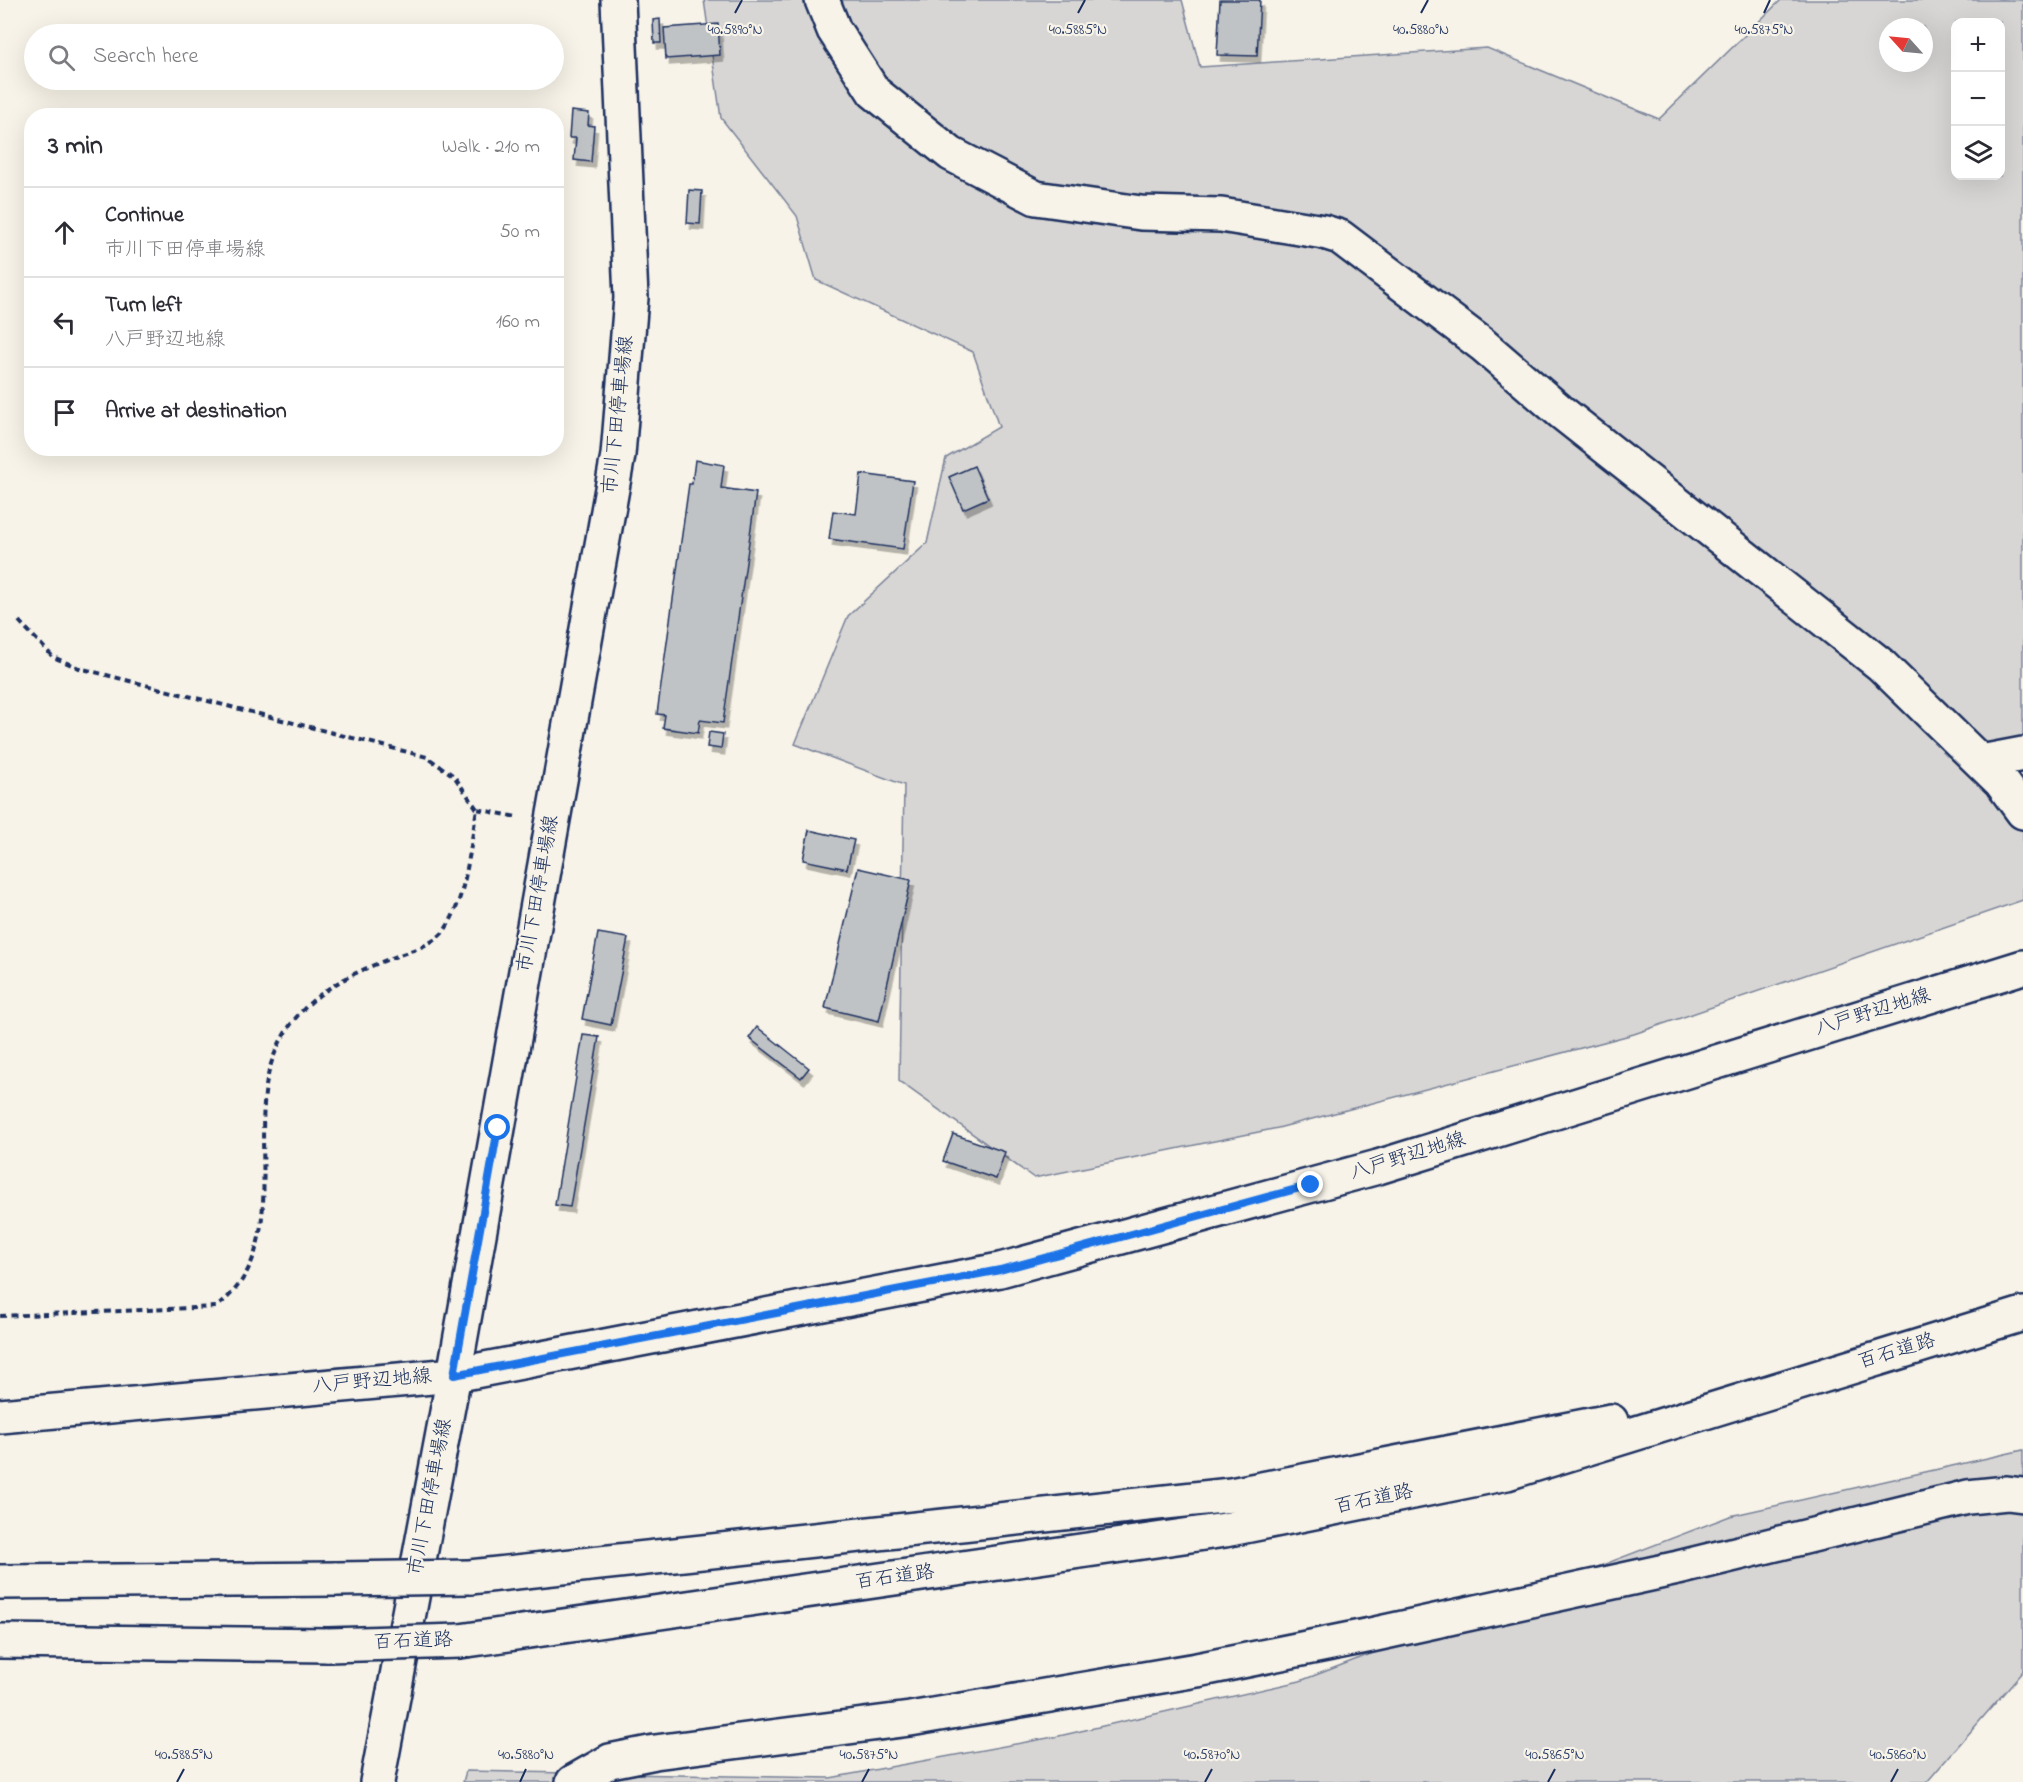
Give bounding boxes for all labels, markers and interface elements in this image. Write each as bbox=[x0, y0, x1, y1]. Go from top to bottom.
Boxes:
north arrow bbox=[1879, 18, 1933, 72]
map controls bbox=[1951, 18, 2005, 180]
button: + bbox=[1951, 18, 2005, 72]
text: 40.5890°N bbox=[707, 19, 763, 41]
text: 40.5885°N bbox=[1049, 19, 1107, 41]
text: 40.5880°N bbox=[1393, 19, 1449, 41]
text: 40.5875°N bbox=[1735, 19, 1793, 41]
search box bbox=[24, 24, 564, 90]
icon: search bbox=[45, 41, 78, 74]
text: Search here bbox=[93, 41, 198, 73]
button: − bbox=[1951, 72, 2005, 126]
button: layers bbox=[1951, 126, 2005, 180]
text: 3 min bbox=[48, 128, 103, 166]
text: Walk · 210 m bbox=[442, 133, 540, 162]
text: Continue bbox=[105, 200, 184, 232]
icon: ahead bbox=[48, 216, 81, 249]
text: 50 m bbox=[499, 218, 540, 247]
text: 市川下田停車場線 bbox=[105, 236, 265, 265]
text: Turn left bbox=[105, 290, 182, 322]
icon: left bbox=[48, 306, 81, 339]
text: 160 m bbox=[496, 308, 540, 337]
text: 八戸野辺地線 bbox=[105, 326, 225, 355]
street label: 市川下田停車場線 bbox=[596, 334, 642, 496]
icon: arrive bbox=[48, 396, 81, 429]
text: Arrive at destination bbox=[105, 396, 287, 428]
street label: 市川下田停車場線 bbox=[511, 813, 567, 975]
street label: 八戸野辺地線 bbox=[1811, 982, 1935, 1044]
route start bbox=[484, 1114, 510, 1140]
street label: 八戸野辺地線 bbox=[1346, 1126, 1470, 1188]
route end bbox=[1297, 1171, 1323, 1197]
street label: 百石道路 bbox=[1855, 1326, 1939, 1378]
street label: 八戸野辺地線 bbox=[311, 1362, 433, 1402]
street label: 市川下田停車場線 bbox=[402, 1416, 460, 1578]
street label: 百石道路 bbox=[1332, 1478, 1416, 1522]
street label: 百石道路 bbox=[853, 1558, 937, 1598]
street label: 百石道路 bbox=[373, 1626, 453, 1658]
text: 40.5885°N bbox=[155, 1744, 213, 1766]
text: 40.5880°N bbox=[498, 1744, 554, 1766]
text: 40.5875°N bbox=[840, 1744, 898, 1766]
text: 40.5870°N bbox=[1184, 1744, 1240, 1766]
text: 40.5865°N bbox=[1525, 1744, 1585, 1766]
text: 40.5860°N bbox=[1869, 1744, 1927, 1766]

